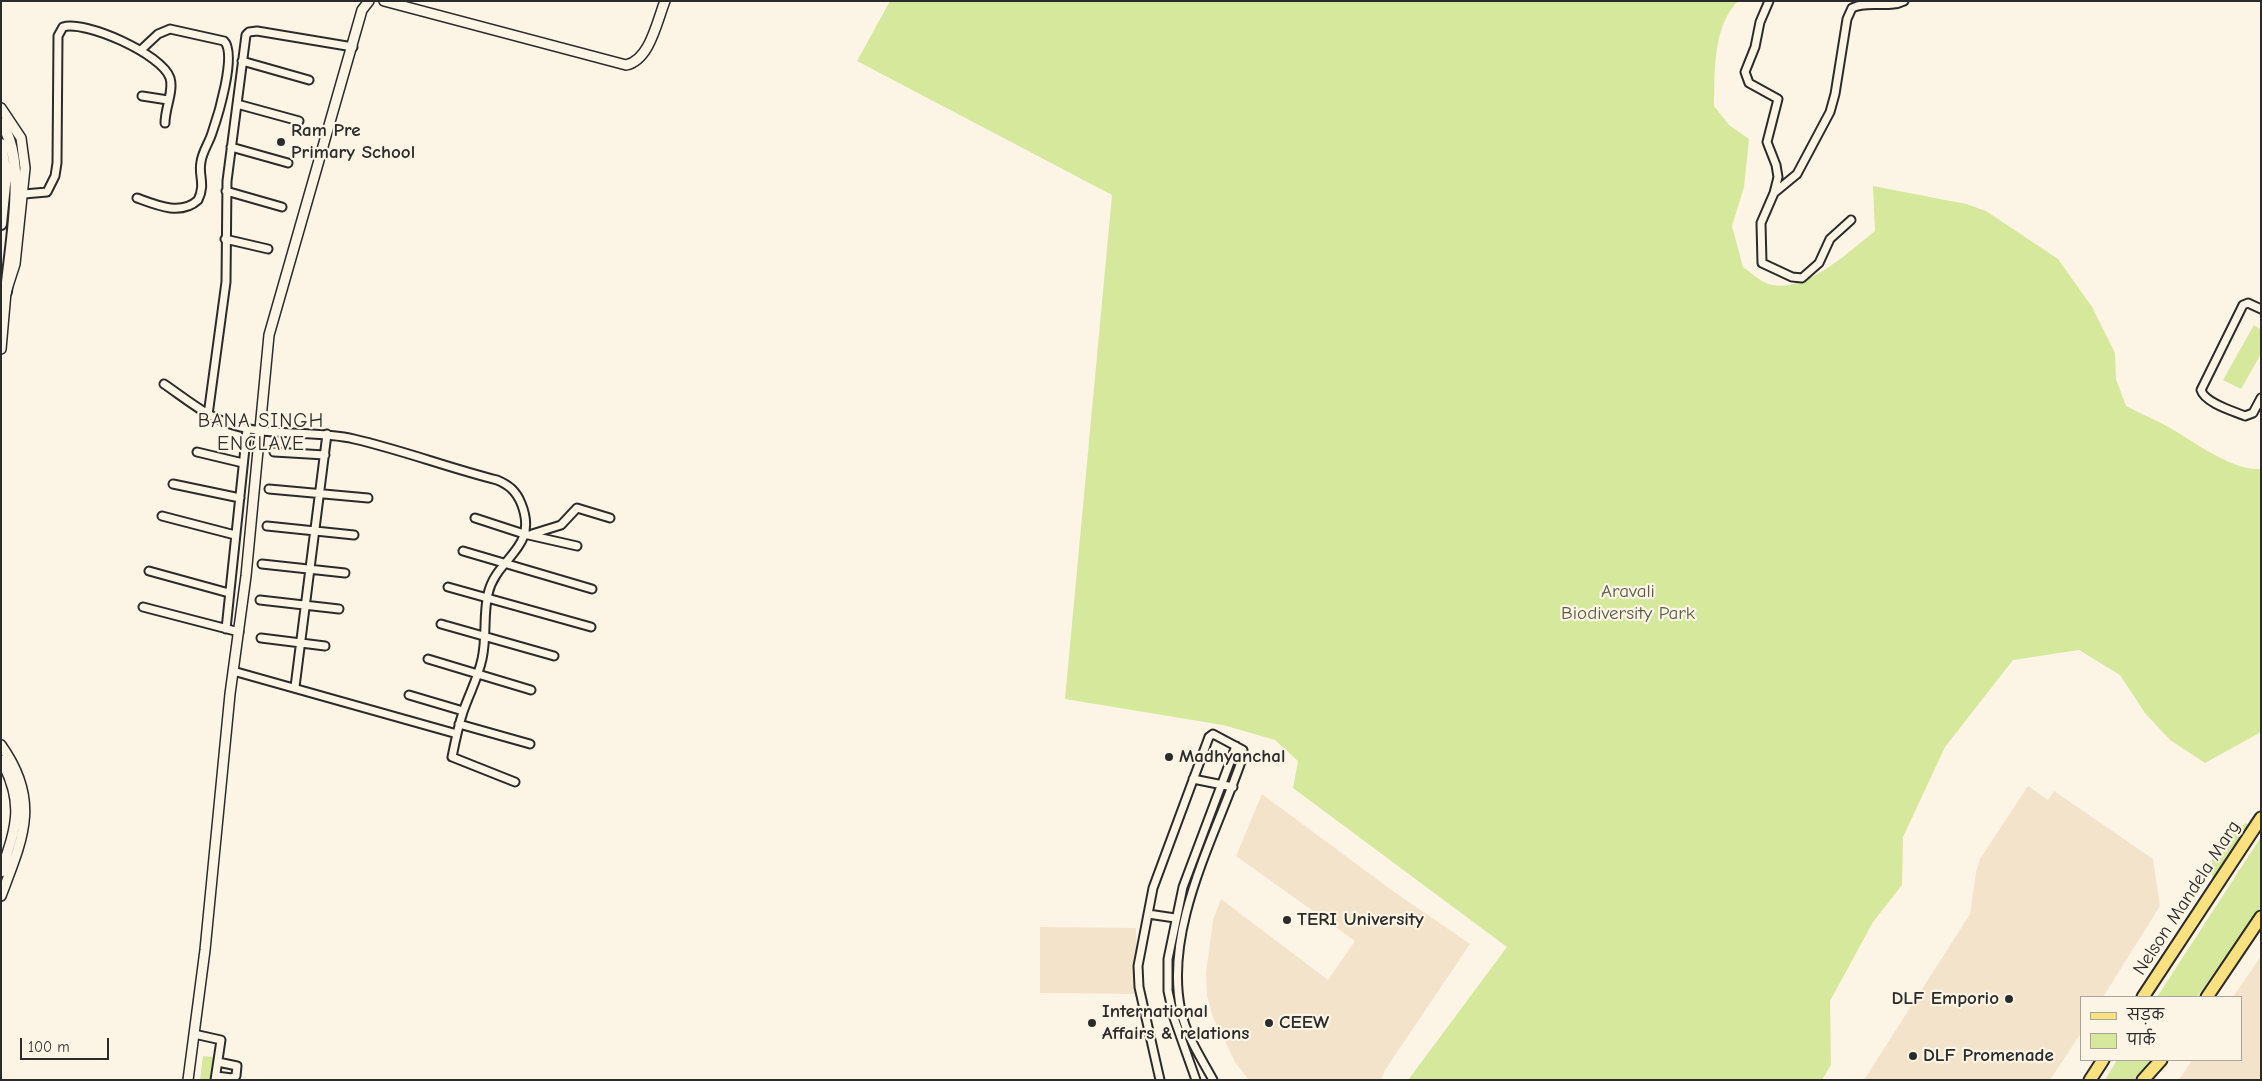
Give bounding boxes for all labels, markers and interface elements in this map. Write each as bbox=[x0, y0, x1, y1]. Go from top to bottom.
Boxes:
place label: Ram Pre Primary School bbox=[291, 120, 415, 164]
marker: Ram Pre Primary School bbox=[275, 136, 287, 148]
district label: BANA SINGH ENCLAVE bbox=[197, 409, 325, 456]
park label: Aravali Biodiversity Park bbox=[1561, 581, 1695, 625]
place label: Madhyanchal bbox=[1179, 746, 1285, 768]
marker: Madhyanchal bbox=[1163, 751, 1175, 763]
street label: Nelson Mandela Marg bbox=[2128, 816, 2246, 980]
place label: TERI University bbox=[1297, 909, 1424, 931]
marker: TERI University bbox=[1281, 914, 1293, 926]
place label: DLF Emporio bbox=[1891, 988, 1999, 1010]
marker: DLF Emporio bbox=[2003, 993, 2015, 1005]
legend bbox=[2080, 996, 2242, 1061]
place label: International Affairs & relations bbox=[1102, 1001, 1249, 1045]
text: सड़क bbox=[2127, 1006, 2164, 1024]
place label: CEEW bbox=[1279, 1012, 1329, 1034]
marker: International Affairs & relations bbox=[1086, 1017, 1098, 1029]
marker: CEEW bbox=[1263, 1017, 1275, 1029]
scale bar bbox=[22, 1028, 111, 1060]
text: पार्क bbox=[2127, 1031, 2155, 1049]
text: 100 m bbox=[28, 1038, 70, 1056]
place label: DLF Promenade bbox=[1923, 1045, 2054, 1067]
marker: DLF Promenade bbox=[1907, 1050, 1919, 1062]

